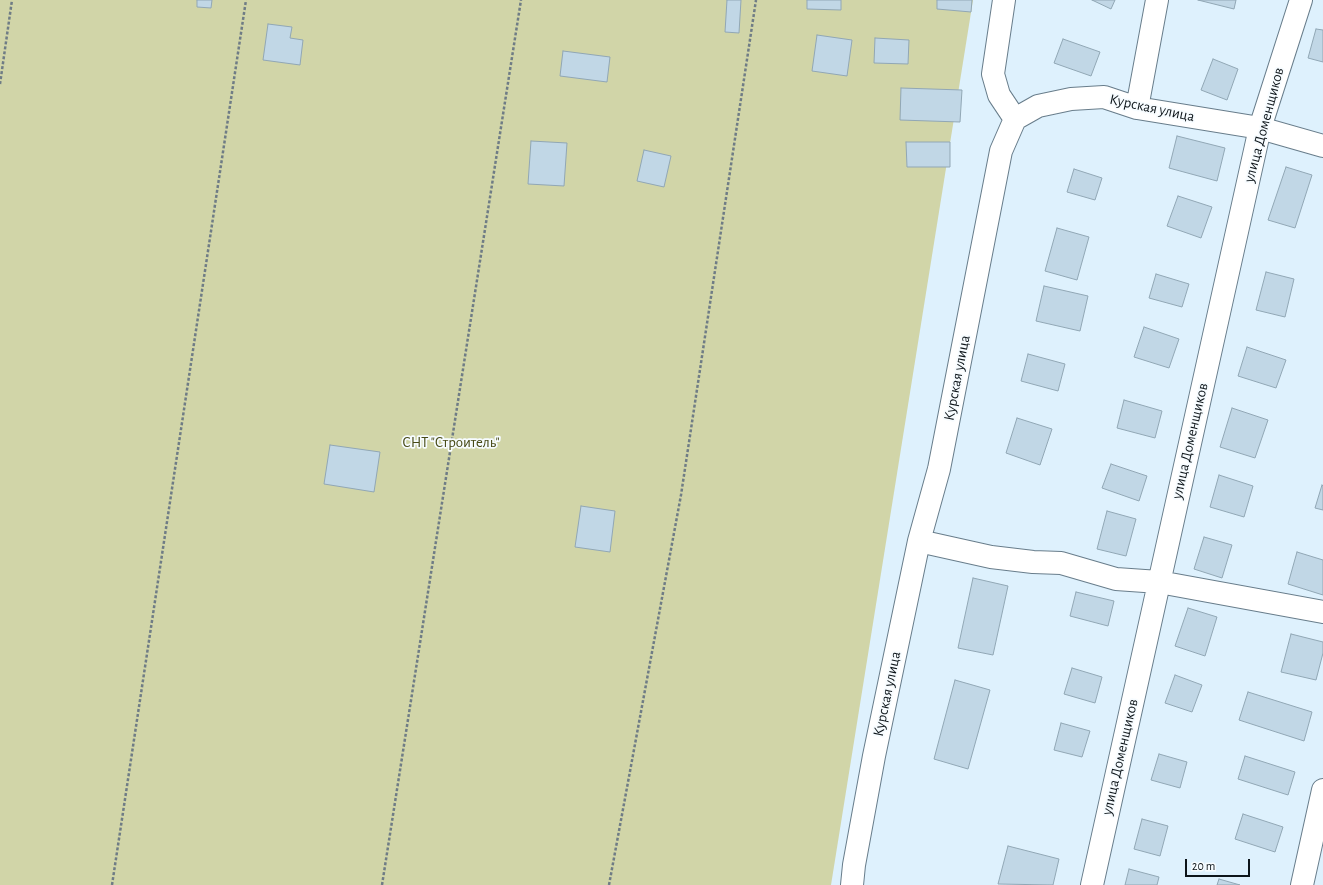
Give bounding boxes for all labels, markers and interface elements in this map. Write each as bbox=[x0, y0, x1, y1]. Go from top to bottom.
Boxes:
street label: улица Доменщиков bbox=[1240, 65, 1288, 185]
street label: Курская улица bbox=[1108, 90, 1196, 126]
street label: Курская улица bbox=[940, 334, 974, 422]
street label: улица Доменщиков bbox=[1168, 381, 1212, 501]
park label: СНТ "Строитель" bbox=[402, 433, 500, 451]
street label: Курская улица bbox=[869, 650, 905, 738]
street label: улица Доменщиков bbox=[1098, 697, 1142, 817]
scale bar bbox=[1187, 851, 1252, 877]
text: 20 m bbox=[1192, 860, 1215, 872]

